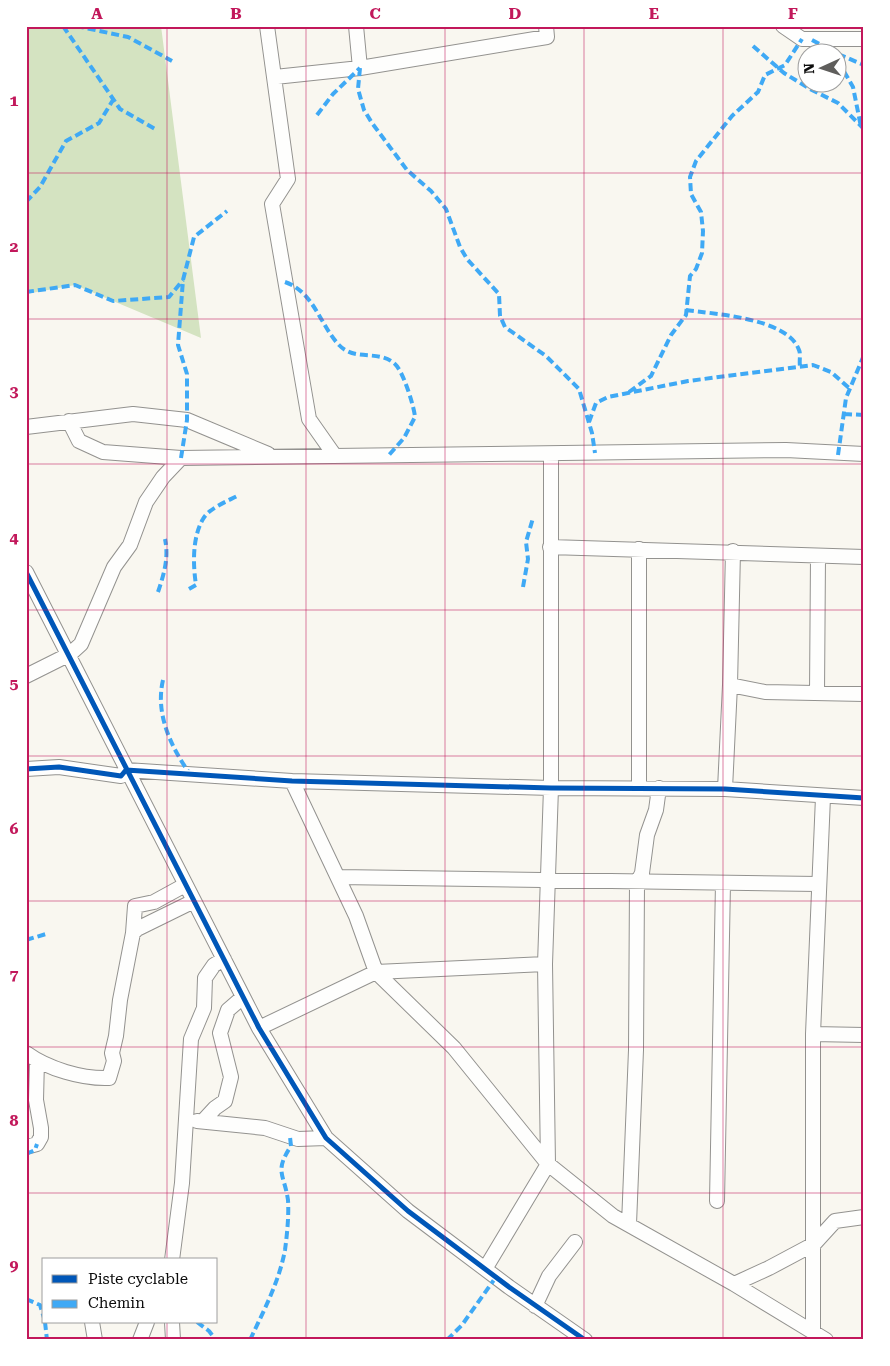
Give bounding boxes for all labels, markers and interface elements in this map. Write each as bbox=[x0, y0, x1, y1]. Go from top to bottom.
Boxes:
text: A bbox=[91, 4, 103, 23]
text: B bbox=[230, 4, 242, 23]
text: C bbox=[369, 4, 381, 23]
text: D bbox=[509, 4, 522, 23]
text: E bbox=[649, 4, 659, 23]
text: F bbox=[788, 4, 798, 23]
north arrow bbox=[798, 42, 848, 92]
text: N bbox=[801, 63, 817, 74]
text: 1 bbox=[10, 91, 19, 110]
text: 2 bbox=[10, 237, 19, 256]
text: 3 bbox=[10, 382, 19, 401]
text: 4 bbox=[10, 528, 19, 547]
text: 5 bbox=[10, 674, 19, 693]
text: 6 bbox=[10, 819, 19, 838]
text: 7 bbox=[10, 965, 19, 984]
text: 8 bbox=[10, 1111, 19, 1130]
text: 9 bbox=[10, 1256, 19, 1275]
legend bbox=[42, 1258, 218, 1324]
text: Piste cyclable bbox=[88, 1270, 188, 1288]
text: Chemin bbox=[88, 1294, 145, 1312]

